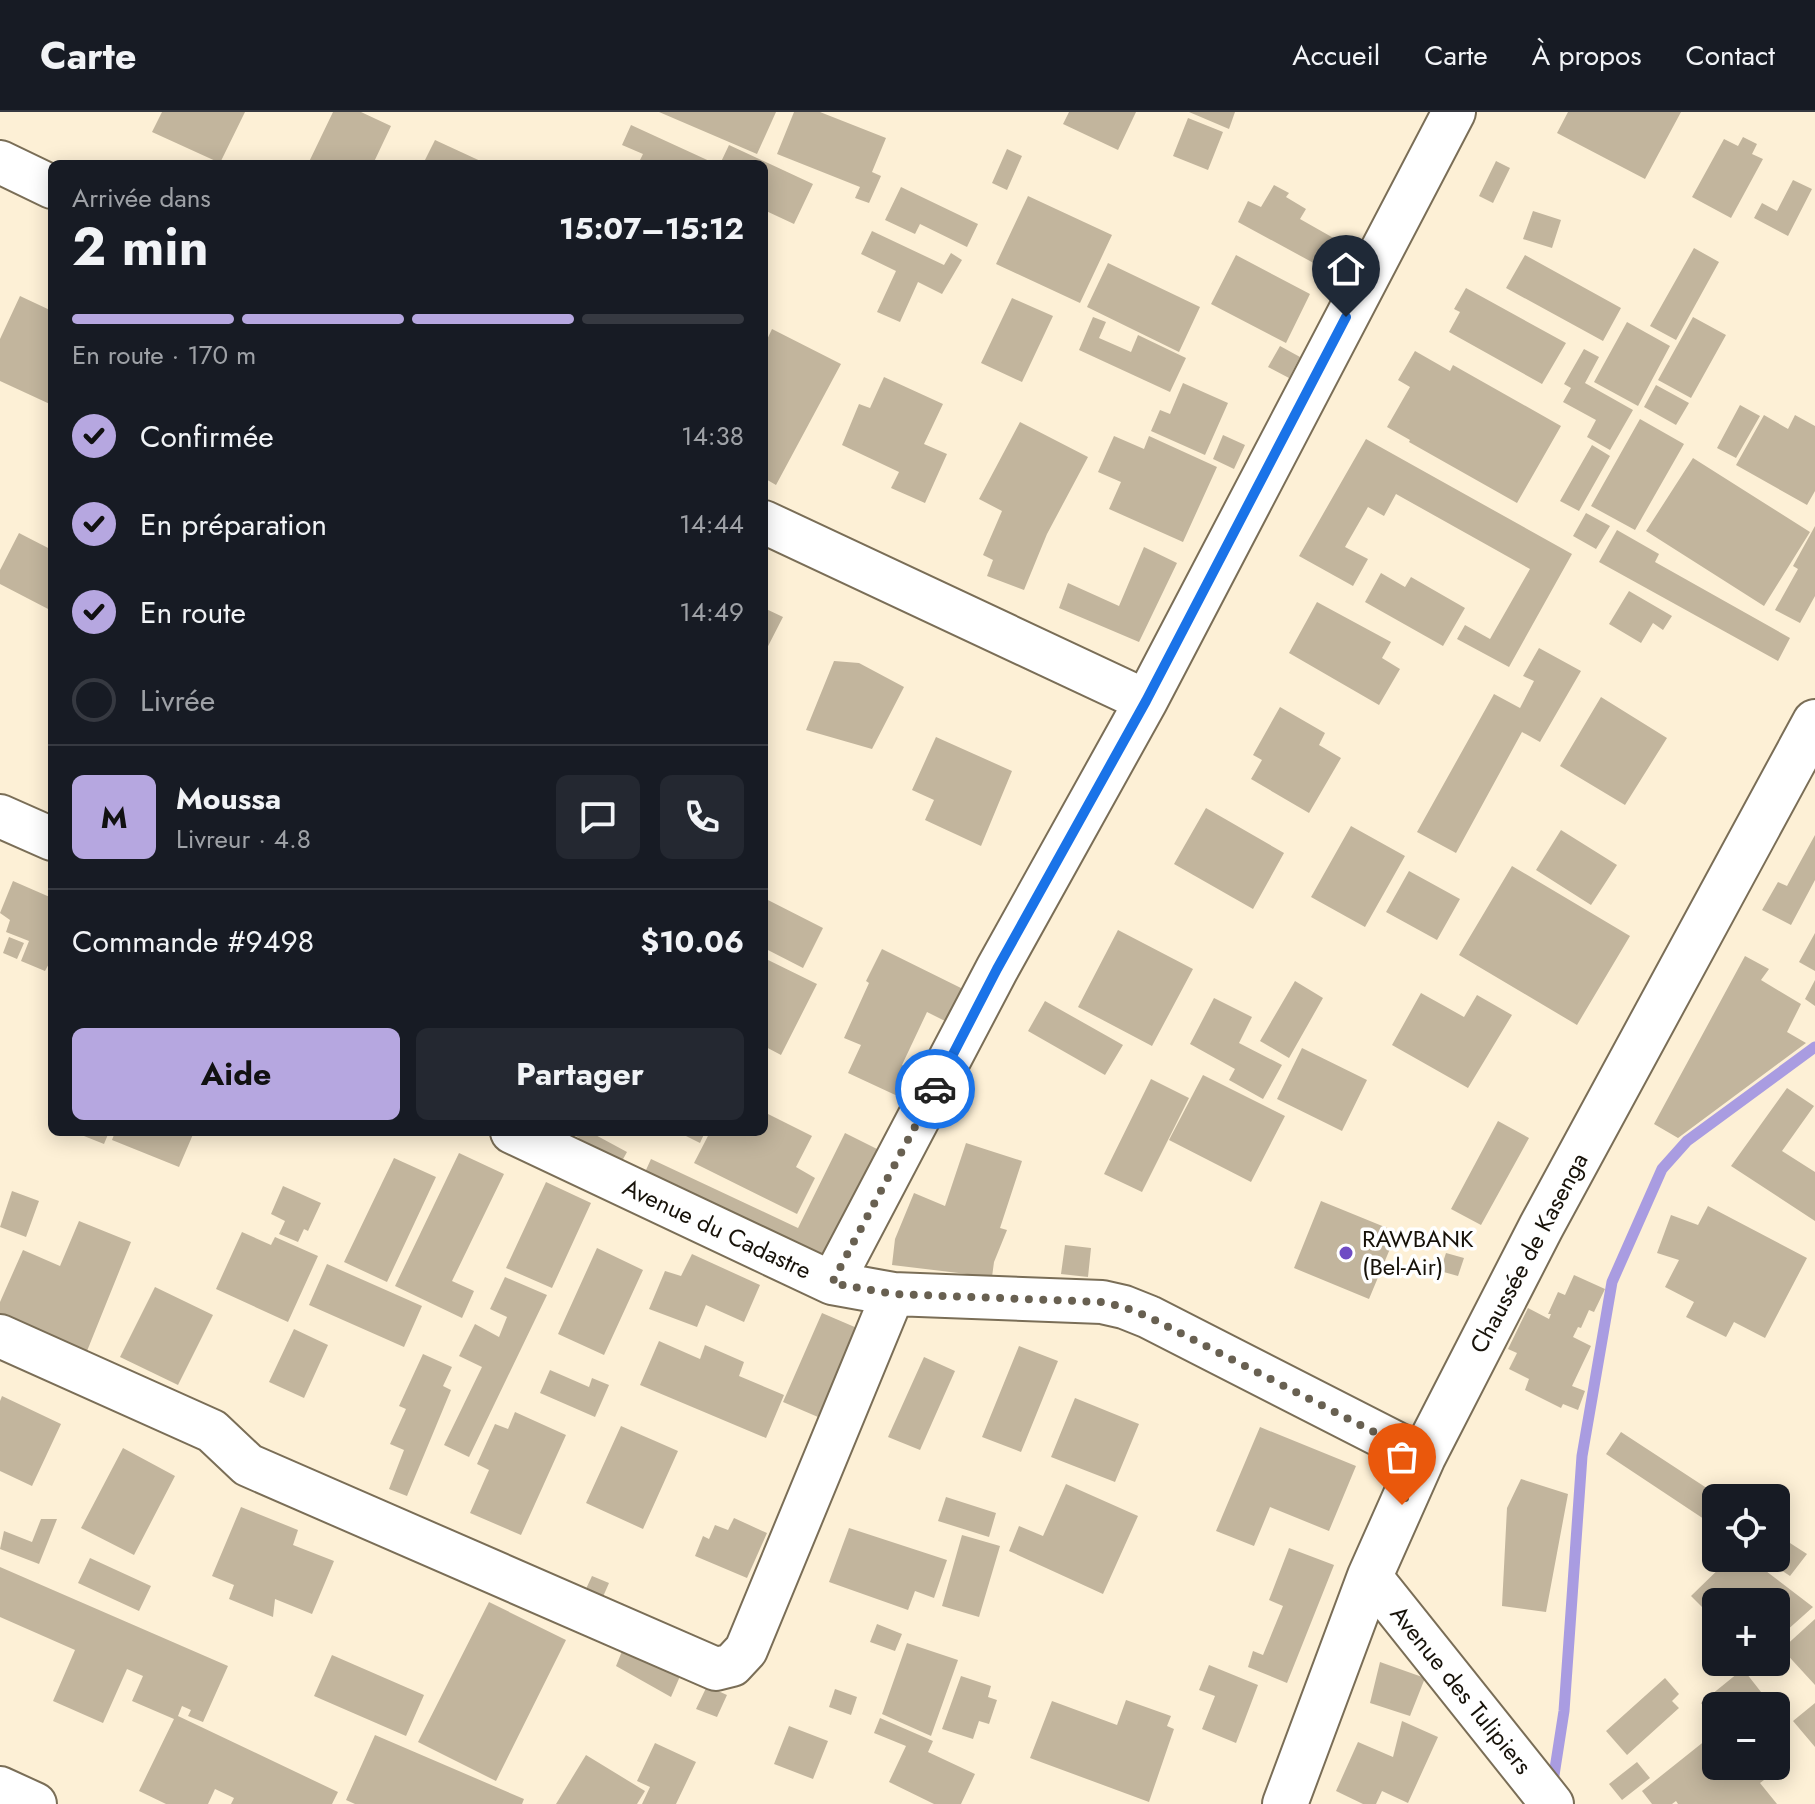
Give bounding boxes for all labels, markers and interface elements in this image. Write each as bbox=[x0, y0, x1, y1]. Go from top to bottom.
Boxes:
text: Carte bbox=[40, 28, 137, 83]
text: Accueil bbox=[1292, 35, 1380, 76]
text: Carte bbox=[1424, 35, 1488, 76]
text: À propos bbox=[1532, 35, 1642, 76]
text: Contact bbox=[1686, 35, 1775, 76]
text: Arrivée dans bbox=[72, 179, 211, 217]
text: 15:07–15:12 bbox=[559, 207, 744, 250]
text: 2 min bbox=[72, 209, 209, 285]
pin bbox=[1312, 235, 1380, 317]
icon: home bbox=[1324, 247, 1368, 291]
text: En route · 170 m bbox=[72, 336, 256, 374]
icon: check bbox=[72, 414, 116, 458]
text: Confirmée bbox=[140, 415, 274, 458]
text: 14:38 bbox=[681, 417, 744, 455]
icon: check bbox=[72, 502, 116, 546]
text: En préparation bbox=[140, 503, 327, 546]
text: 14:44 bbox=[679, 505, 744, 543]
icon: check bbox=[72, 590, 116, 634]
text: En route bbox=[140, 591, 246, 634]
text: 14:49 bbox=[679, 593, 744, 631]
text: Livrée bbox=[140, 679, 215, 722]
button: chat bbox=[556, 775, 640, 859]
button: phone bbox=[660, 775, 744, 859]
text: Moussa bbox=[176, 777, 281, 820]
text: M bbox=[101, 796, 127, 839]
text: Livreur · 4.8 bbox=[176, 820, 311, 858]
text: Commande #9498 bbox=[72, 920, 314, 963]
text: $10.06 bbox=[641, 920, 744, 963]
button: Aide bbox=[72, 1028, 400, 1120]
button: Partager bbox=[416, 1028, 744, 1120]
courier bbox=[895, 1049, 975, 1129]
icon: car bbox=[913, 1067, 957, 1111]
street label: Chaussée de Kasenga bbox=[1461, 1146, 1596, 1359]
street label: Avenue du Cadastre bbox=[617, 1170, 817, 1288]
place label: RAWBANK (Bel-Air) bbox=[1362, 1221, 1474, 1284]
marker: RAWBANK (Bel-Air) bbox=[1337, 1244, 1355, 1262]
pin bbox=[1368, 1423, 1436, 1505]
icon: bag bbox=[1380, 1435, 1424, 1479]
map controls bbox=[1702, 1484, 1790, 1780]
button: locate bbox=[1702, 1484, 1790, 1572]
button: + bbox=[1702, 1588, 1790, 1676]
street label: Avenue des Tulipiers bbox=[1382, 1598, 1541, 1782]
button: − bbox=[1702, 1692, 1790, 1780]

